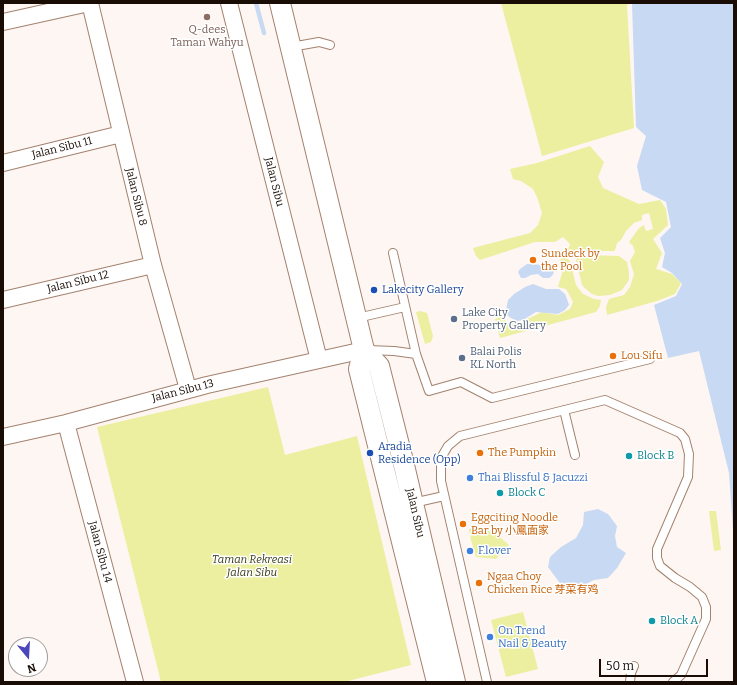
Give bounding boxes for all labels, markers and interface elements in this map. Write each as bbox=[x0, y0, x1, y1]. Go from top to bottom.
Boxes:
marker: Q-dees Taman Wahyu bbox=[202, 12, 212, 22]
place label: Q-dees Taman Wahyu bbox=[170, 23, 244, 49]
street label: Jalan Sibu 11 bbox=[31, 134, 93, 162]
street label: Jalan Sibu bbox=[262, 156, 286, 208]
street label: Jalan Sibu 8 bbox=[122, 167, 150, 227]
place label: Sundeck by the Pool bbox=[541, 247, 600, 273]
marker: Sundeck by the Pool bbox=[528, 255, 538, 265]
street label: Jalan Sibu 12 bbox=[46, 268, 110, 296]
place label: Lakecity Gallery bbox=[382, 283, 464, 297]
marker: Lakecity Gallery bbox=[369, 285, 379, 295]
place label: Lake City Property Gallery bbox=[462, 306, 546, 332]
marker: Lake City Property Gallery bbox=[449, 314, 459, 324]
place label: Balai Polis KL North bbox=[470, 345, 522, 371]
place label: Lou Sifu bbox=[621, 349, 662, 363]
marker: Lou Sifu bbox=[608, 351, 618, 361]
marker: Balai Polis KL North bbox=[457, 353, 467, 363]
street label: Jalan Sibu 13 bbox=[151, 377, 215, 405]
place label: Aradia Residence (Opp) bbox=[378, 440, 461, 466]
place label: The Pumpkin bbox=[488, 446, 556, 460]
marker: Aradia Residence (Opp) bbox=[365, 448, 375, 458]
marker: The Pumpkin bbox=[475, 448, 485, 458]
place label: Block B bbox=[637, 449, 674, 463]
marker: Block B bbox=[624, 451, 634, 461]
place label: Thai Blissful & Jacuzzi bbox=[478, 471, 588, 485]
marker: Thai Blissful & Jacuzzi bbox=[465, 473, 475, 483]
place label: Block C bbox=[508, 486, 545, 500]
street label: Jalan Sibu bbox=[403, 487, 427, 539]
marker: Block C bbox=[495, 488, 505, 498]
place label: Eggciting Noodle Bar by 小鳳面家 bbox=[471, 511, 558, 537]
marker: Eggciting Noodle Bar by 小鳳面家 bbox=[458, 519, 468, 529]
street label: Jalan Sibu 14 bbox=[85, 520, 115, 584]
place label: F.lover bbox=[478, 544, 511, 558]
marker: F.lover bbox=[465, 546, 475, 556]
park label: Taman Rekreasi Jalan Sibu bbox=[212, 553, 292, 579]
place label: Ngaa Choy Chicken Rice 芽菜有鸡 bbox=[487, 570, 598, 596]
marker: Ngaa Choy Chicken Rice 芽菜有鸡 bbox=[474, 578, 484, 588]
place label: Block A bbox=[660, 614, 698, 628]
marker: Block A bbox=[647, 616, 657, 626]
place label: On Trend Nail & Beauty bbox=[498, 624, 566, 650]
marker: On Trend Nail & Beauty bbox=[485, 632, 495, 642]
north arrow bbox=[8, 637, 48, 677]
scale bar bbox=[601, 651, 710, 677]
text: 50 m bbox=[606, 659, 634, 673]
text: N bbox=[26, 660, 38, 675]

